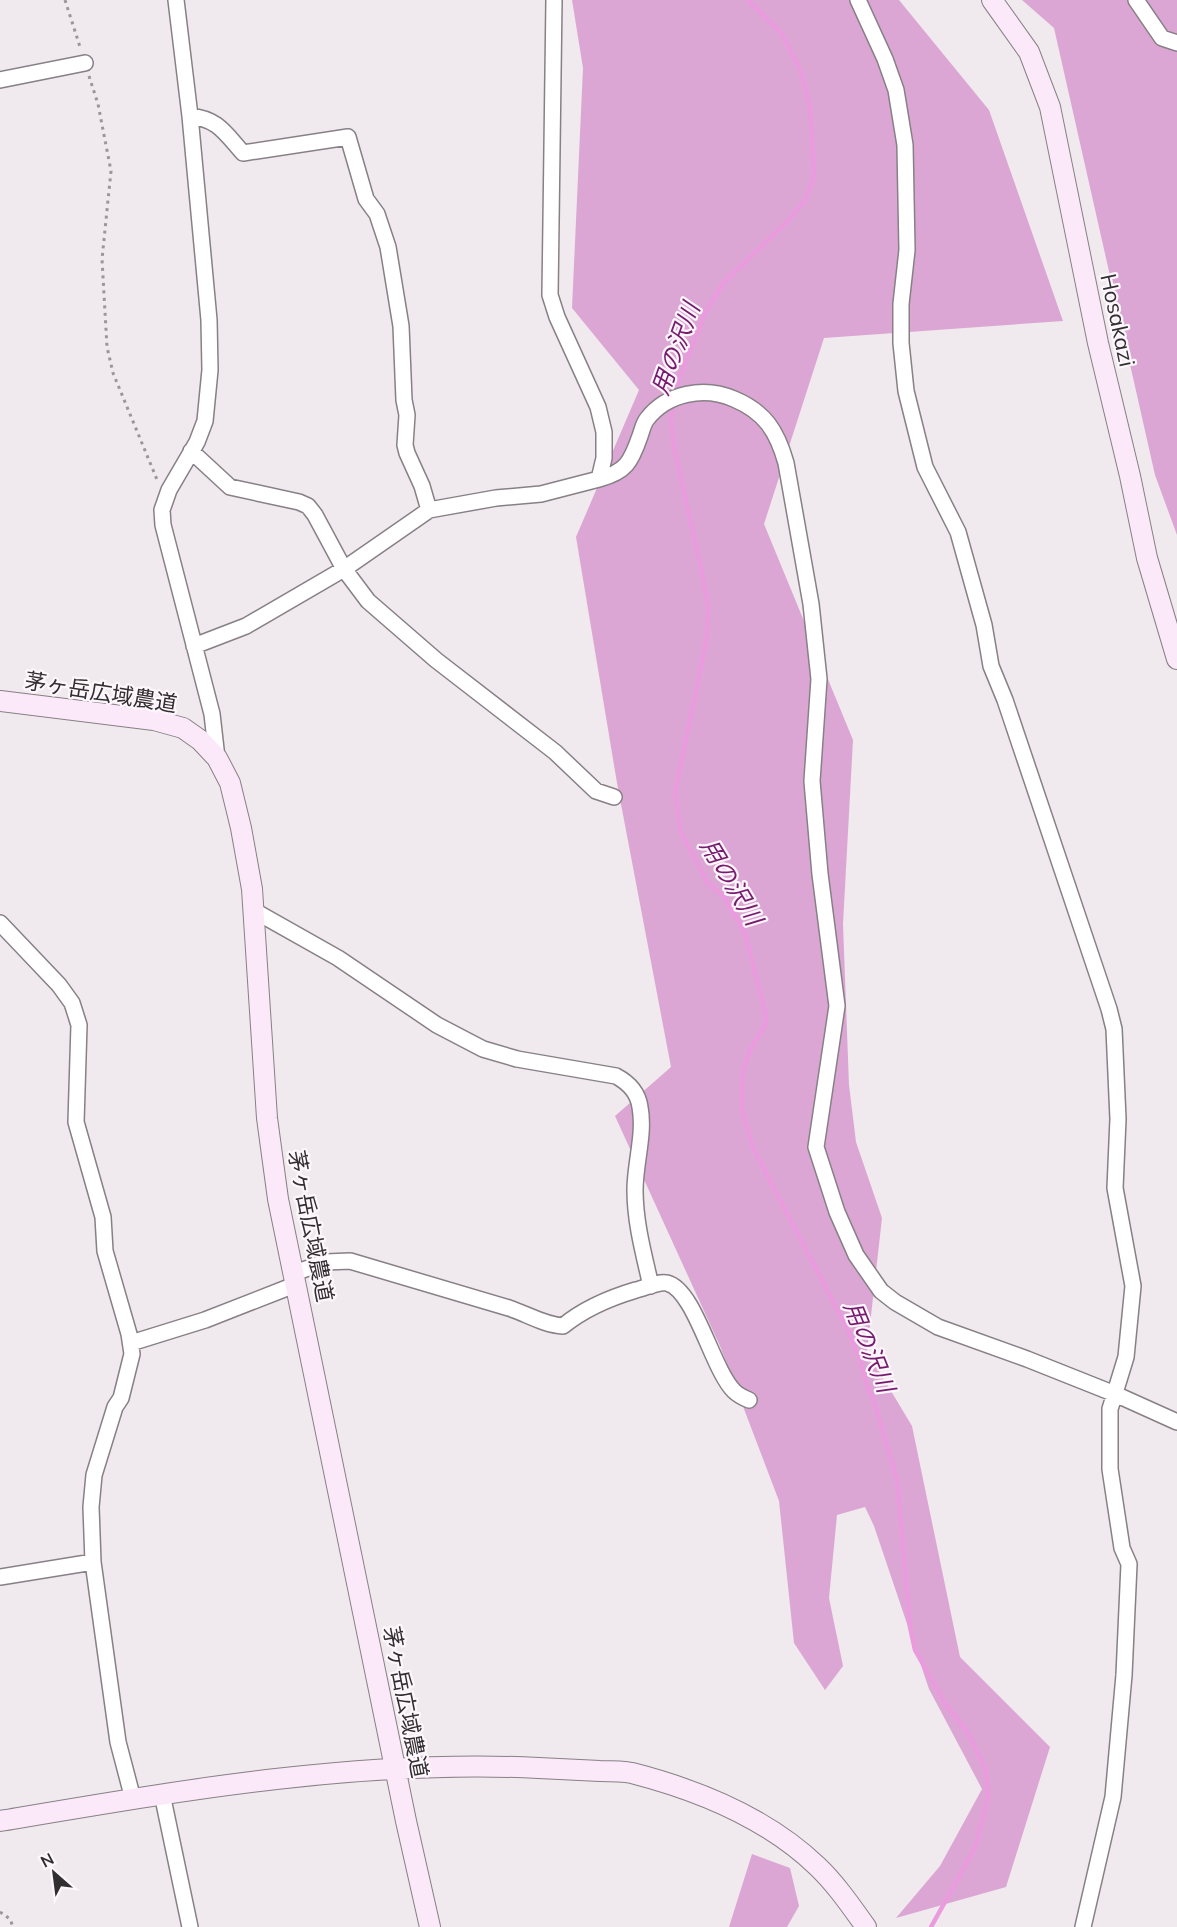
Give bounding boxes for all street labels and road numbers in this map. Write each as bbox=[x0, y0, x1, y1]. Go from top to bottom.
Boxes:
street label: Hosakazi bbox=[1094, 271, 1142, 369]
street label: 茅ヶ岳広域農道 bbox=[23, 666, 179, 718]
street label: 茅ヶ岳広域農道 bbox=[283, 1148, 339, 1304]
street label: 茅ヶ岳広域農道 bbox=[378, 1624, 434, 1780]

